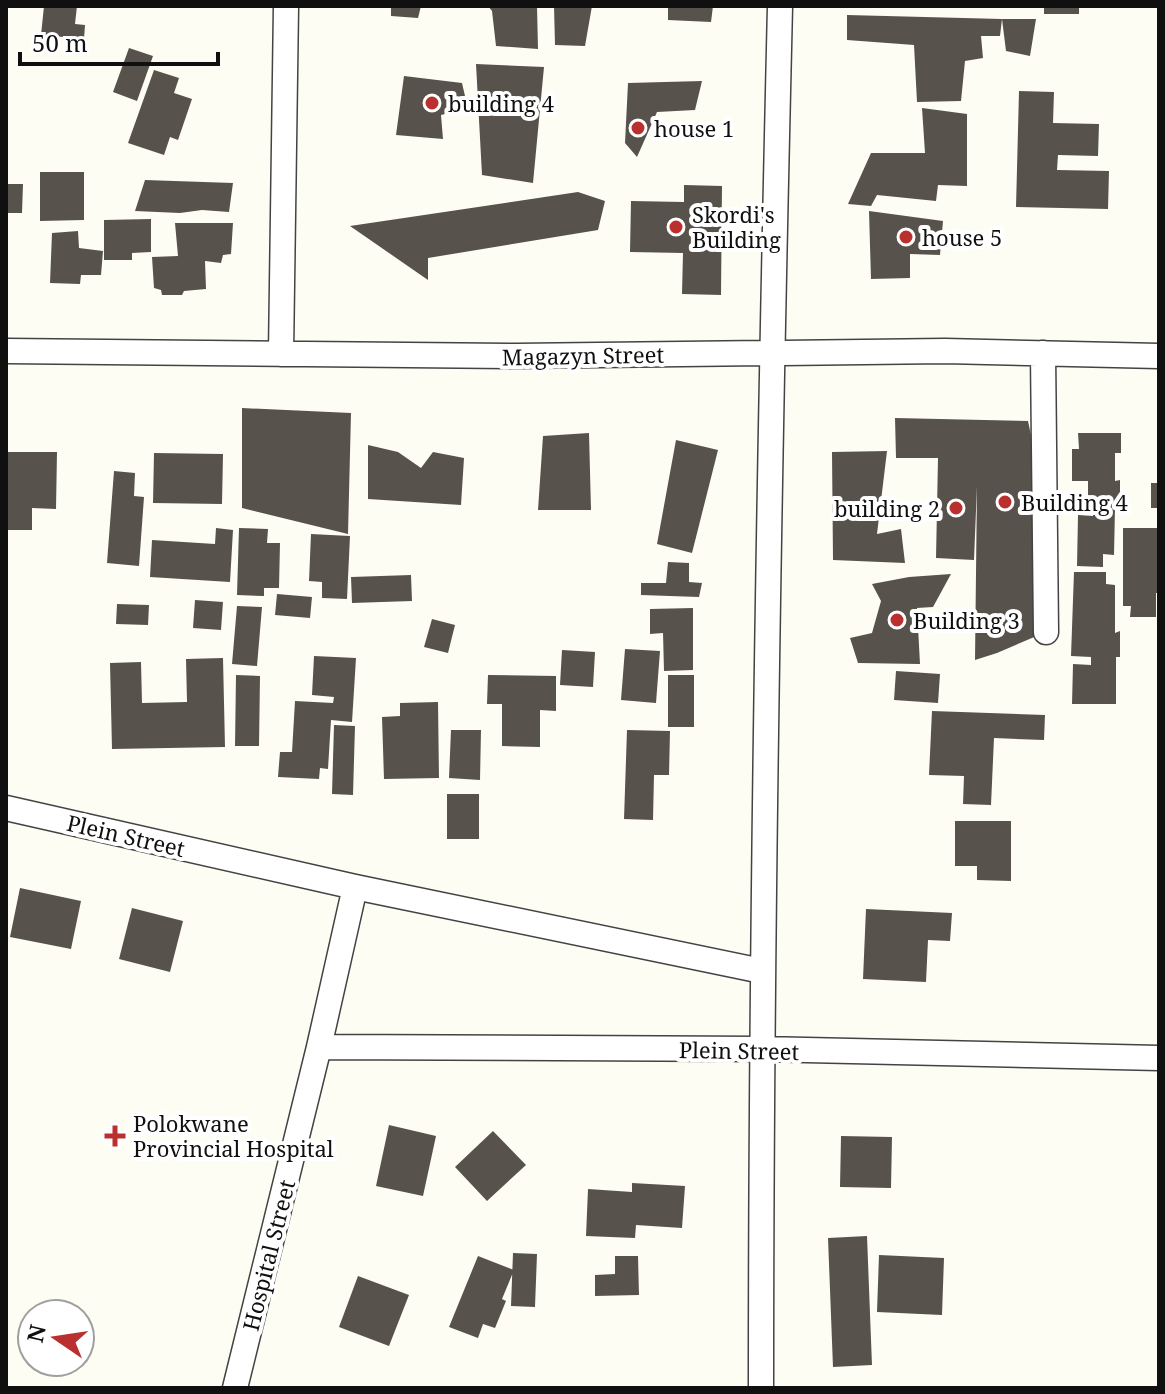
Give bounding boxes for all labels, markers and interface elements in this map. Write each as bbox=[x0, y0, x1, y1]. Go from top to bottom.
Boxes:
scale bar bbox=[20, 16, 218, 66]
text: 50 m bbox=[32, 26, 88, 59]
place label: building 4 bbox=[448, 88, 554, 118]
marker: building 4 bbox=[423, 94, 441, 112]
place label: house 1 bbox=[654, 113, 734, 143]
marker: house 1 bbox=[629, 119, 647, 137]
place label: Skordi's Building bbox=[692, 199, 781, 254]
marker: Skordi's Building bbox=[667, 218, 685, 236]
place label: house 5 bbox=[922, 222, 1002, 252]
marker: house 5 bbox=[897, 228, 915, 246]
street label: Magazyn Street bbox=[502, 339, 665, 371]
place label: Building 4 bbox=[1021, 487, 1128, 517]
place label: building 2 bbox=[834, 493, 940, 523]
marker: Building 4 bbox=[996, 493, 1014, 511]
marker: building 2 bbox=[947, 499, 965, 517]
place label: Building 3 bbox=[913, 605, 1020, 635]
marker: Building 3 bbox=[888, 611, 906, 629]
street label: Plein Street bbox=[64, 807, 188, 863]
street label: Plein Street bbox=[679, 1034, 800, 1066]
place label: Polokwane Provincial Hospital bbox=[133, 1108, 334, 1163]
marker: Polokwane Provincial Hospital bbox=[104, 1125, 126, 1147]
street label: Hospital Street bbox=[235, 1176, 301, 1334]
north arrow bbox=[16, 1298, 96, 1378]
text: N bbox=[19, 1321, 52, 1345]

